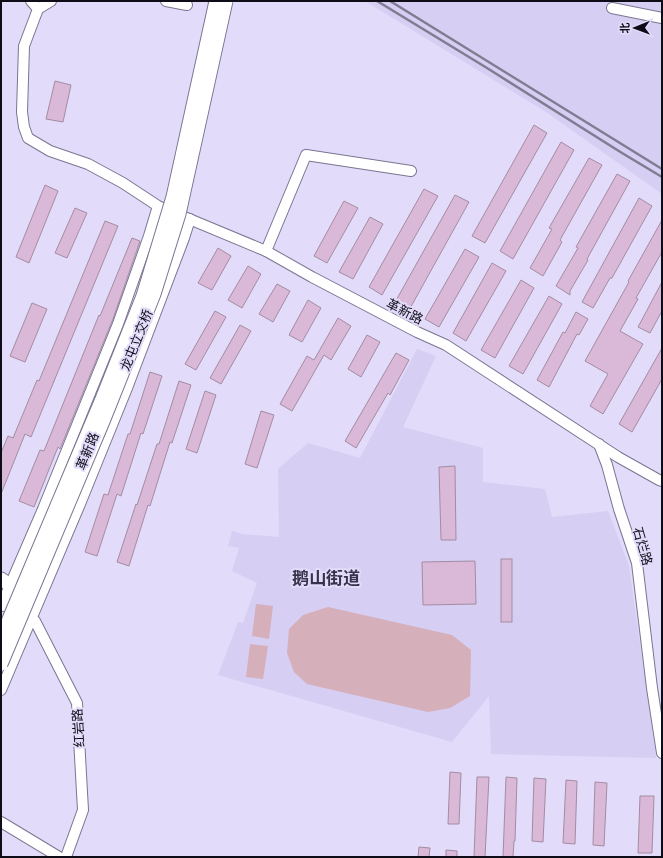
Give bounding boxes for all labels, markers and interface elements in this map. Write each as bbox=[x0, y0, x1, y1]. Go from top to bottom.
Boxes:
north arrow bbox=[615, 8, 655, 48]
text: 北 bbox=[618, 23, 631, 34]
street label: 革新路 bbox=[384, 295, 426, 327]
street label: 龙屯立交桥 bbox=[116, 307, 156, 373]
street label: 革新路 bbox=[72, 430, 102, 472]
street label: 石烂路 bbox=[630, 525, 656, 567]
district label: 鹅山街道 bbox=[292, 567, 360, 588]
street label: 红岩路 bbox=[69, 708, 87, 748]

